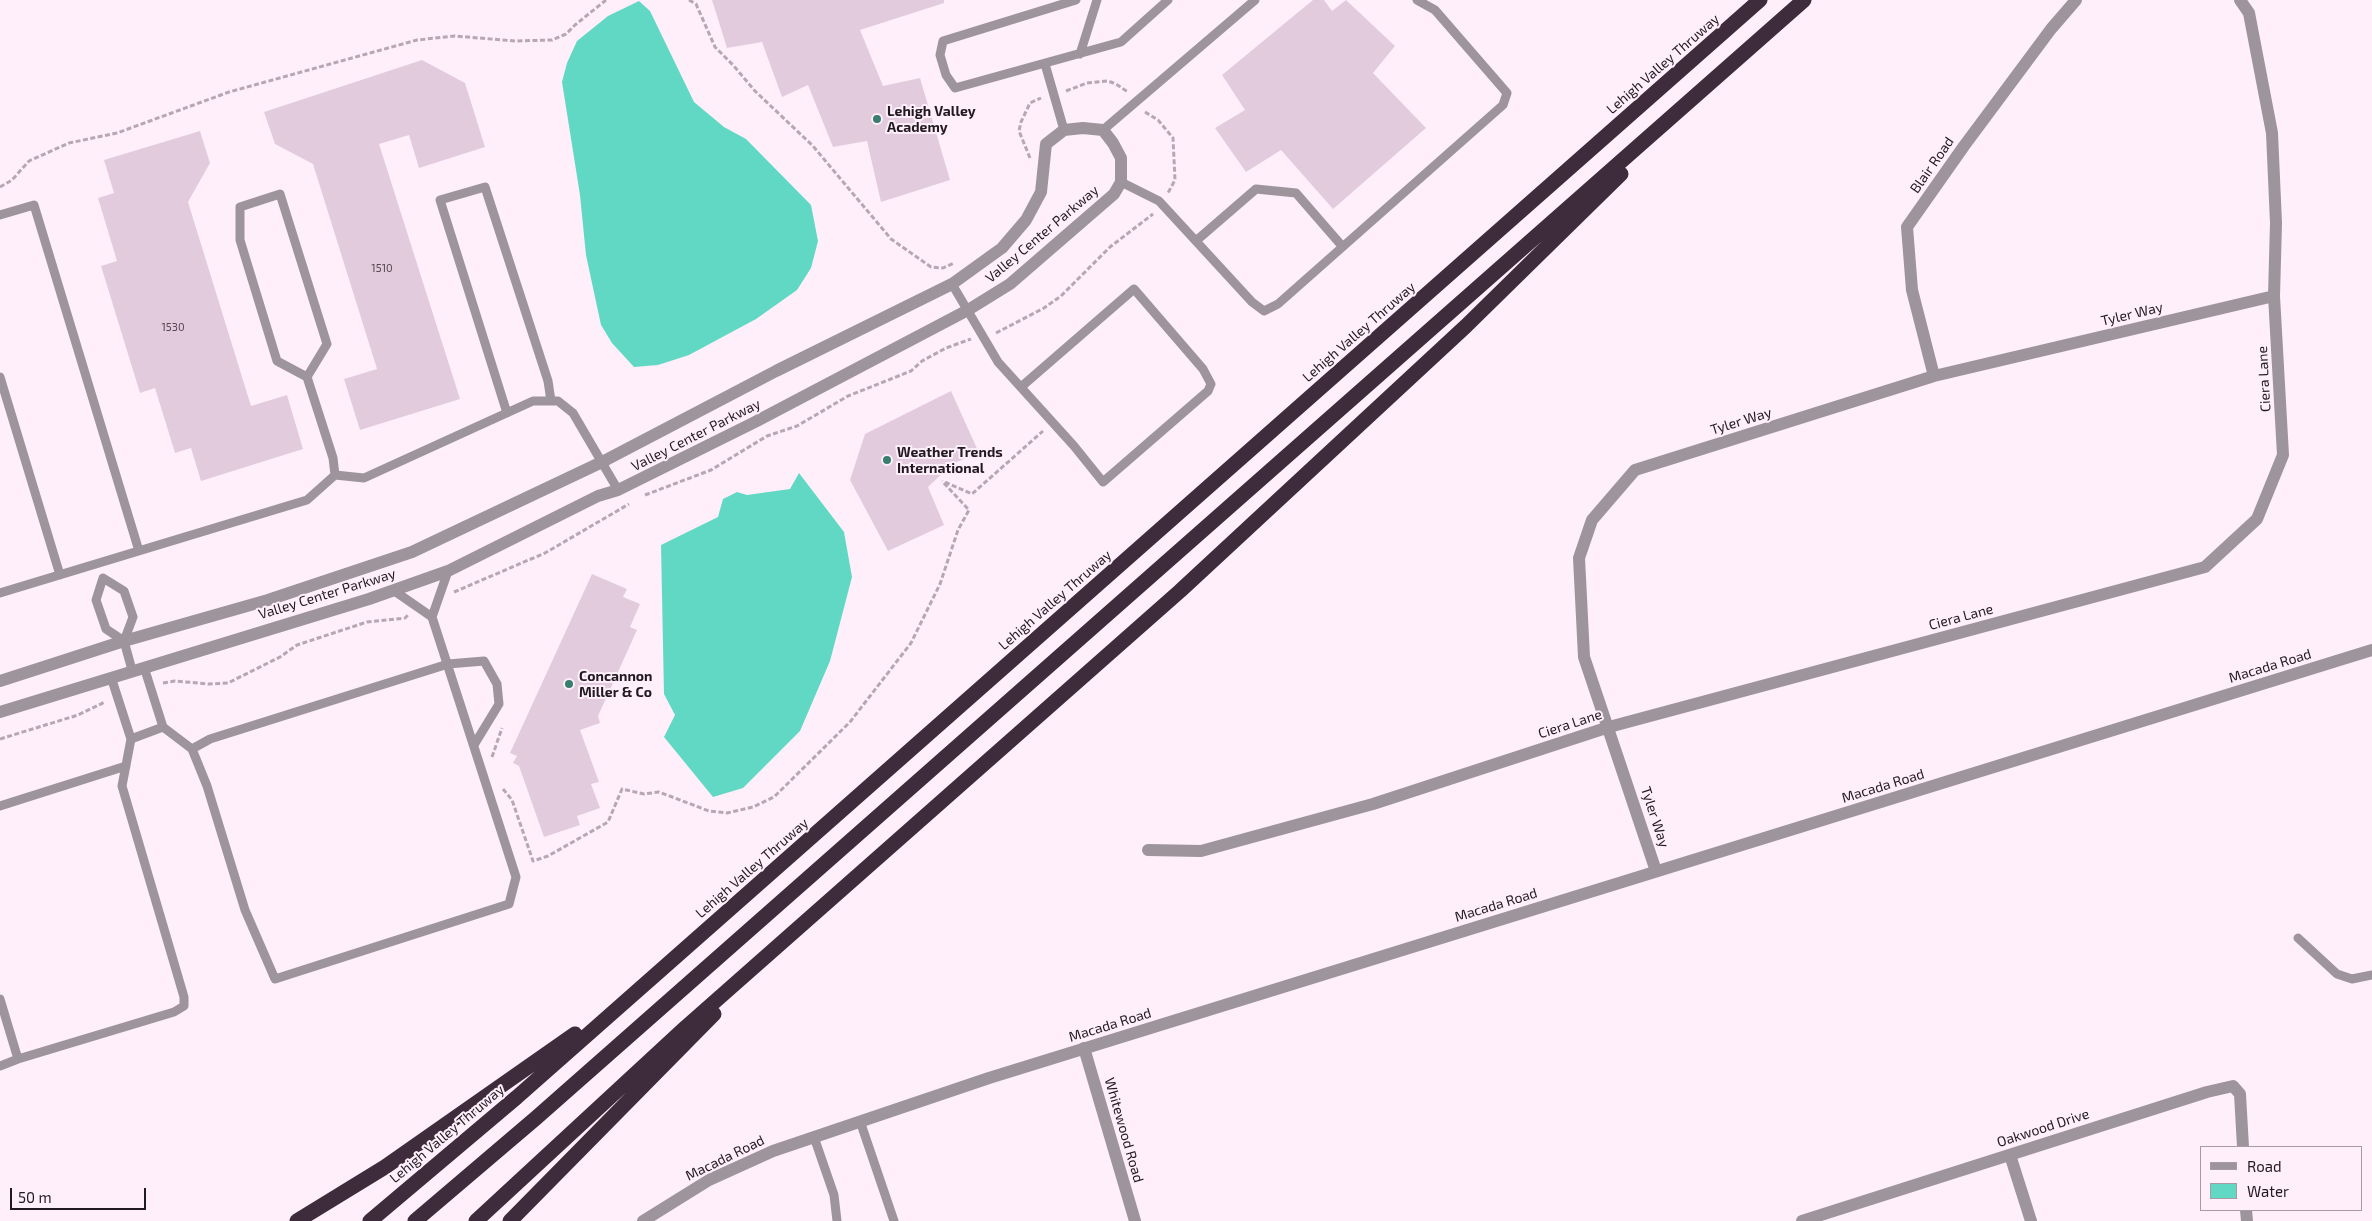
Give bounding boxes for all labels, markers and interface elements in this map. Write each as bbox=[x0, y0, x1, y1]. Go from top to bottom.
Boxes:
street label: Lehigh Valley Thruway bbox=[1603, 10, 1723, 118]
place label: Lehigh Valley Academy bbox=[887, 103, 976, 136]
marker: Lehigh Valley Academy bbox=[871, 113, 883, 125]
street label: Blair Road bbox=[1906, 134, 1958, 196]
street label: Valley Center Parkway bbox=[982, 182, 1102, 286]
house number: 1510 bbox=[371, 261, 393, 275]
street label: Lehigh Valley Thruway bbox=[1299, 278, 1419, 386]
street label: Tyler Way bbox=[2099, 299, 2165, 329]
house number: 1530 bbox=[161, 320, 185, 334]
street label: Ciera Lane bbox=[2254, 346, 2274, 412]
street label: Valley Center Parkway bbox=[629, 395, 763, 475]
street label: Tyler Way bbox=[1708, 404, 1774, 438]
place label: Weather Trends International bbox=[897, 444, 1003, 477]
marker: Weather Trends International bbox=[881, 454, 893, 466]
street label: Lehigh Valley Thruway bbox=[995, 546, 1115, 654]
street label: Valley Center Parkway bbox=[256, 565, 398, 623]
street label: Ciera Lane bbox=[1927, 600, 1995, 634]
street label: Macada Road bbox=[2227, 645, 2313, 687]
place label: Concannon Miller & Co bbox=[579, 668, 653, 700]
marker: Concannon Miller & Co bbox=[563, 678, 575, 690]
street label: Ciera Lane bbox=[1536, 706, 1604, 742]
street label: Macada Road bbox=[1840, 765, 1926, 807]
street label: Tyler Way bbox=[1637, 784, 1673, 850]
street label: Lehigh Valley Thruway bbox=[692, 814, 812, 922]
street label: Macada Road bbox=[1453, 884, 1539, 926]
street label: Macada Road bbox=[1067, 1004, 1153, 1046]
street label: Whitewood Road bbox=[1101, 1076, 1147, 1184]
street label: Lehigh Valley Thruway bbox=[386, 1081, 508, 1187]
street label: Oakwood Drive bbox=[1995, 1105, 2091, 1151]
street label: Macada Road bbox=[683, 1132, 767, 1184]
legend bbox=[2200, 1146, 2362, 1211]
text: Road bbox=[2247, 1157, 2282, 1175]
scale bar bbox=[12, 1178, 149, 1210]
text: Water bbox=[2247, 1182, 2289, 1200]
text: 50 m bbox=[18, 1188, 52, 1206]

